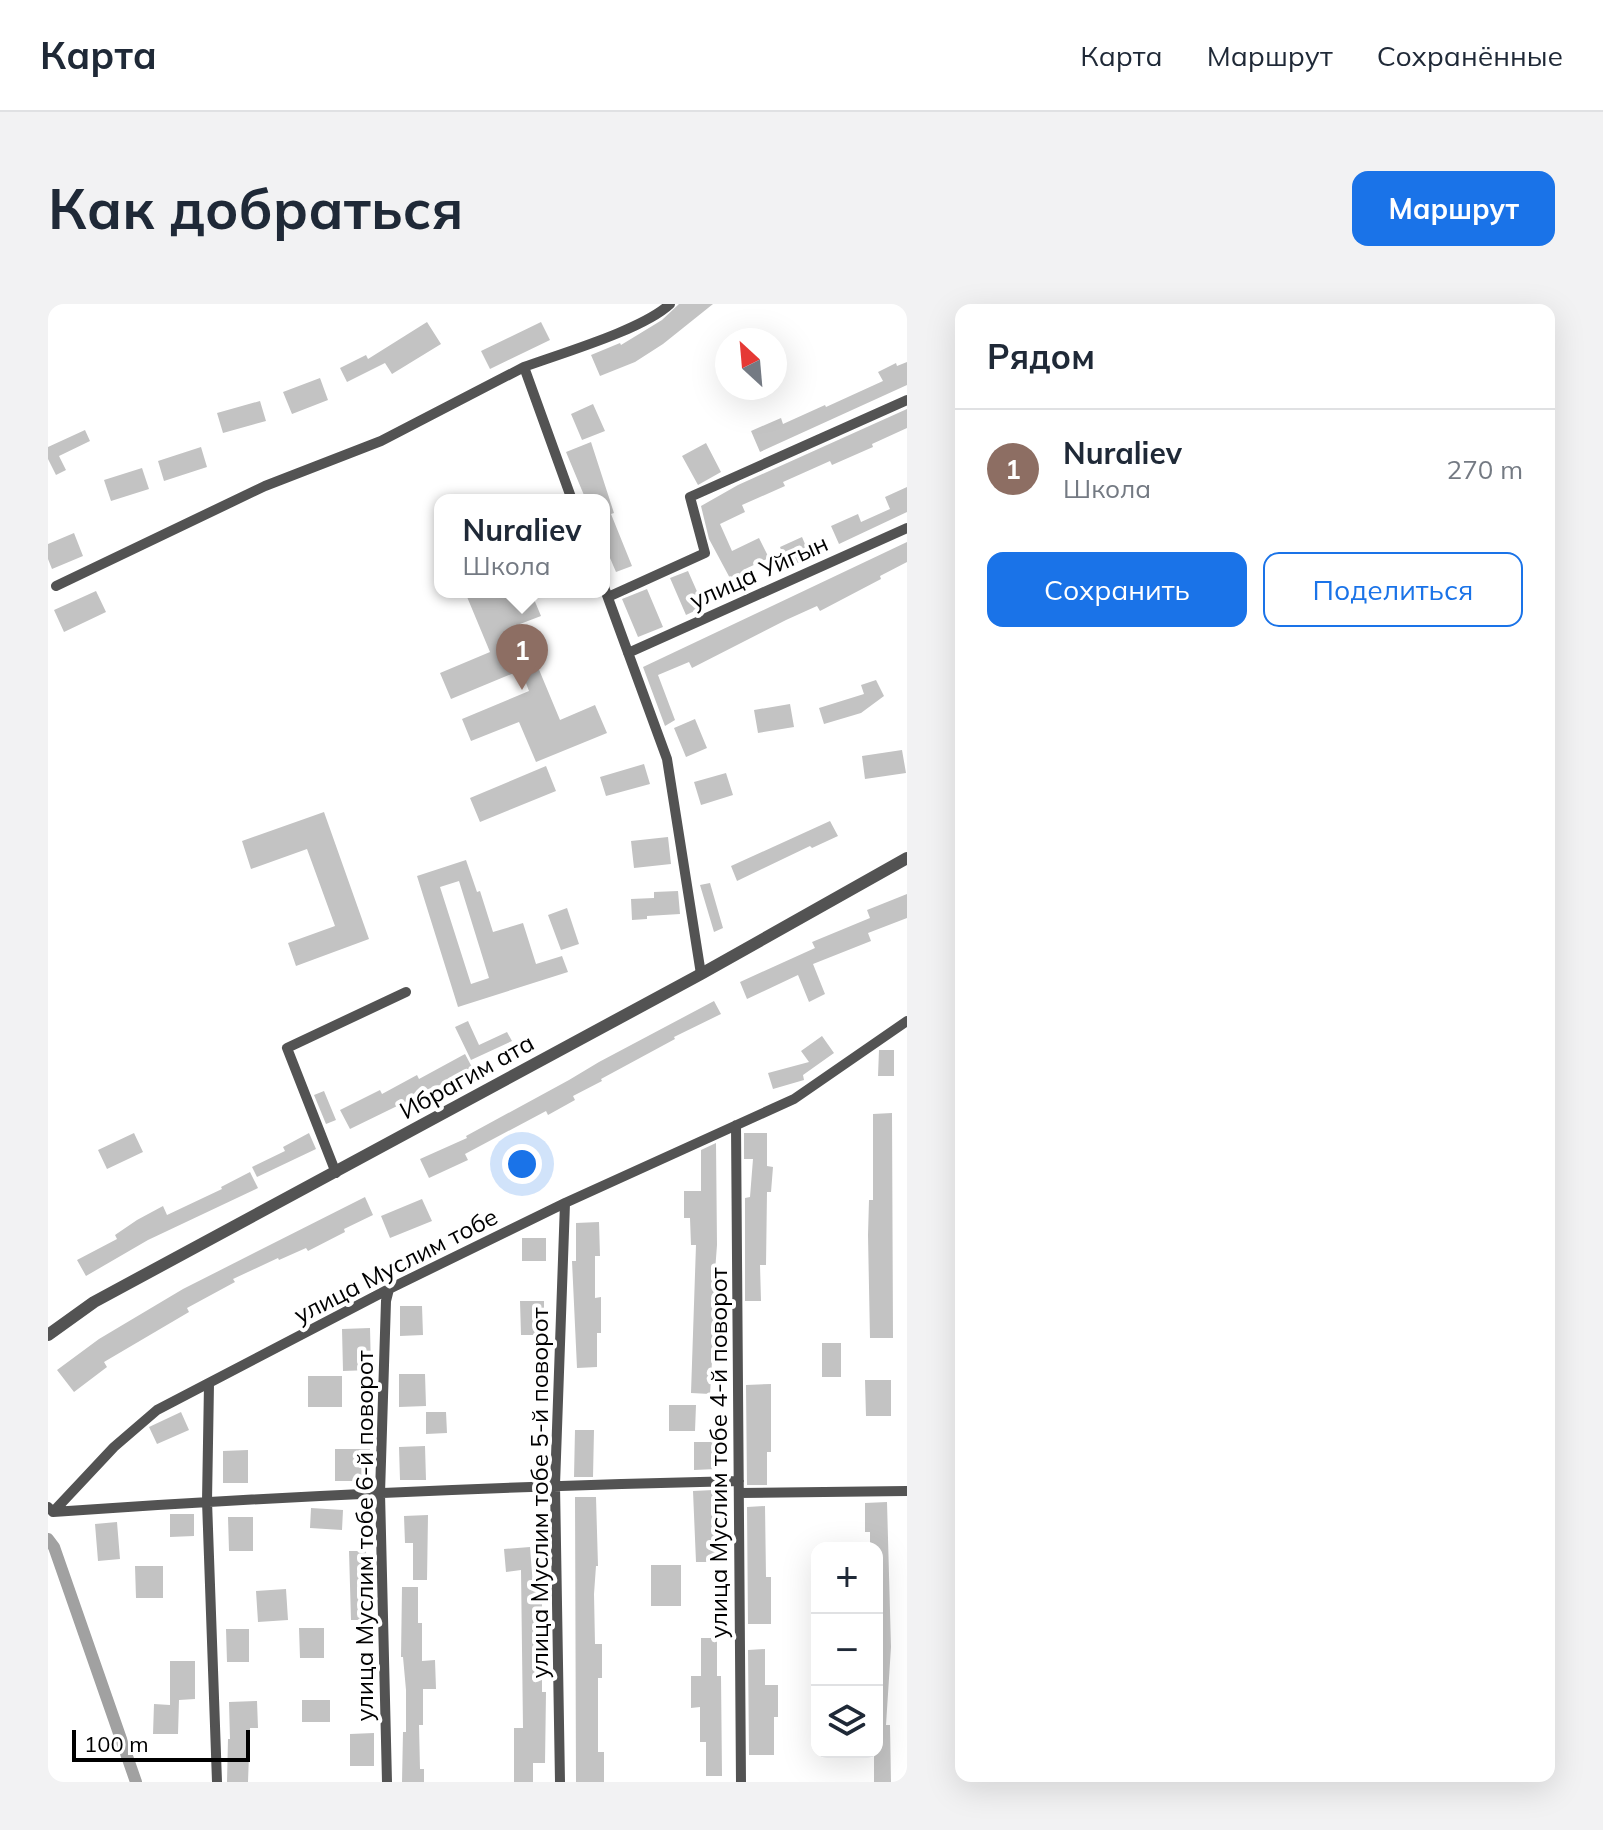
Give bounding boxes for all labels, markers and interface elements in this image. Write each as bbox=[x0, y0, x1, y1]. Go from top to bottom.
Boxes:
text: Карта bbox=[40, 31, 157, 79]
text: Карта bbox=[1080, 38, 1163, 73]
text: Маршрут bbox=[1207, 38, 1333, 73]
text: Сохранённые bbox=[1377, 38, 1563, 73]
button: Маршрут bbox=[1352, 171, 1555, 246]
text: Как добраться bbox=[48, 173, 463, 243]
north arrow bbox=[715, 328, 787, 400]
text: Рядом bbox=[987, 335, 1095, 378]
text: Nuraliev bbox=[1063, 434, 1182, 472]
text: 1 bbox=[1005, 453, 1021, 486]
text: 270 m bbox=[1447, 453, 1523, 486]
text: Школа bbox=[1063, 472, 1151, 505]
popup bbox=[434, 494, 610, 598]
text: Nuraliev bbox=[463, 511, 581, 549]
street label: улица Уйгын bbox=[685, 527, 832, 615]
text: Школа bbox=[463, 549, 551, 582]
button: Сохранить bbox=[987, 552, 1247, 627]
button: Поделиться bbox=[1263, 552, 1523, 627]
pin: 1 bbox=[496, 624, 548, 690]
street label: Ибрагим ата bbox=[394, 1027, 539, 1125]
your location bbox=[502, 1144, 542, 1184]
street label: улица Муслим тобе bbox=[289, 1201, 502, 1329]
street label: улица Муслим тобе 4-й поворот bbox=[703, 1267, 733, 1639]
street label: улица Муслим тобе 5-й поворот bbox=[524, 1307, 554, 1679]
street label: улица Муслим тобе 6-й поворот bbox=[349, 1350, 379, 1722]
map controls bbox=[811, 1542, 883, 1758]
button: + bbox=[811, 1542, 883, 1614]
button: − bbox=[811, 1614, 883, 1686]
button: layers bbox=[811, 1686, 883, 1758]
scale bar bbox=[72, 1726, 250, 1762]
text: 100 m bbox=[84, 1730, 149, 1758]

